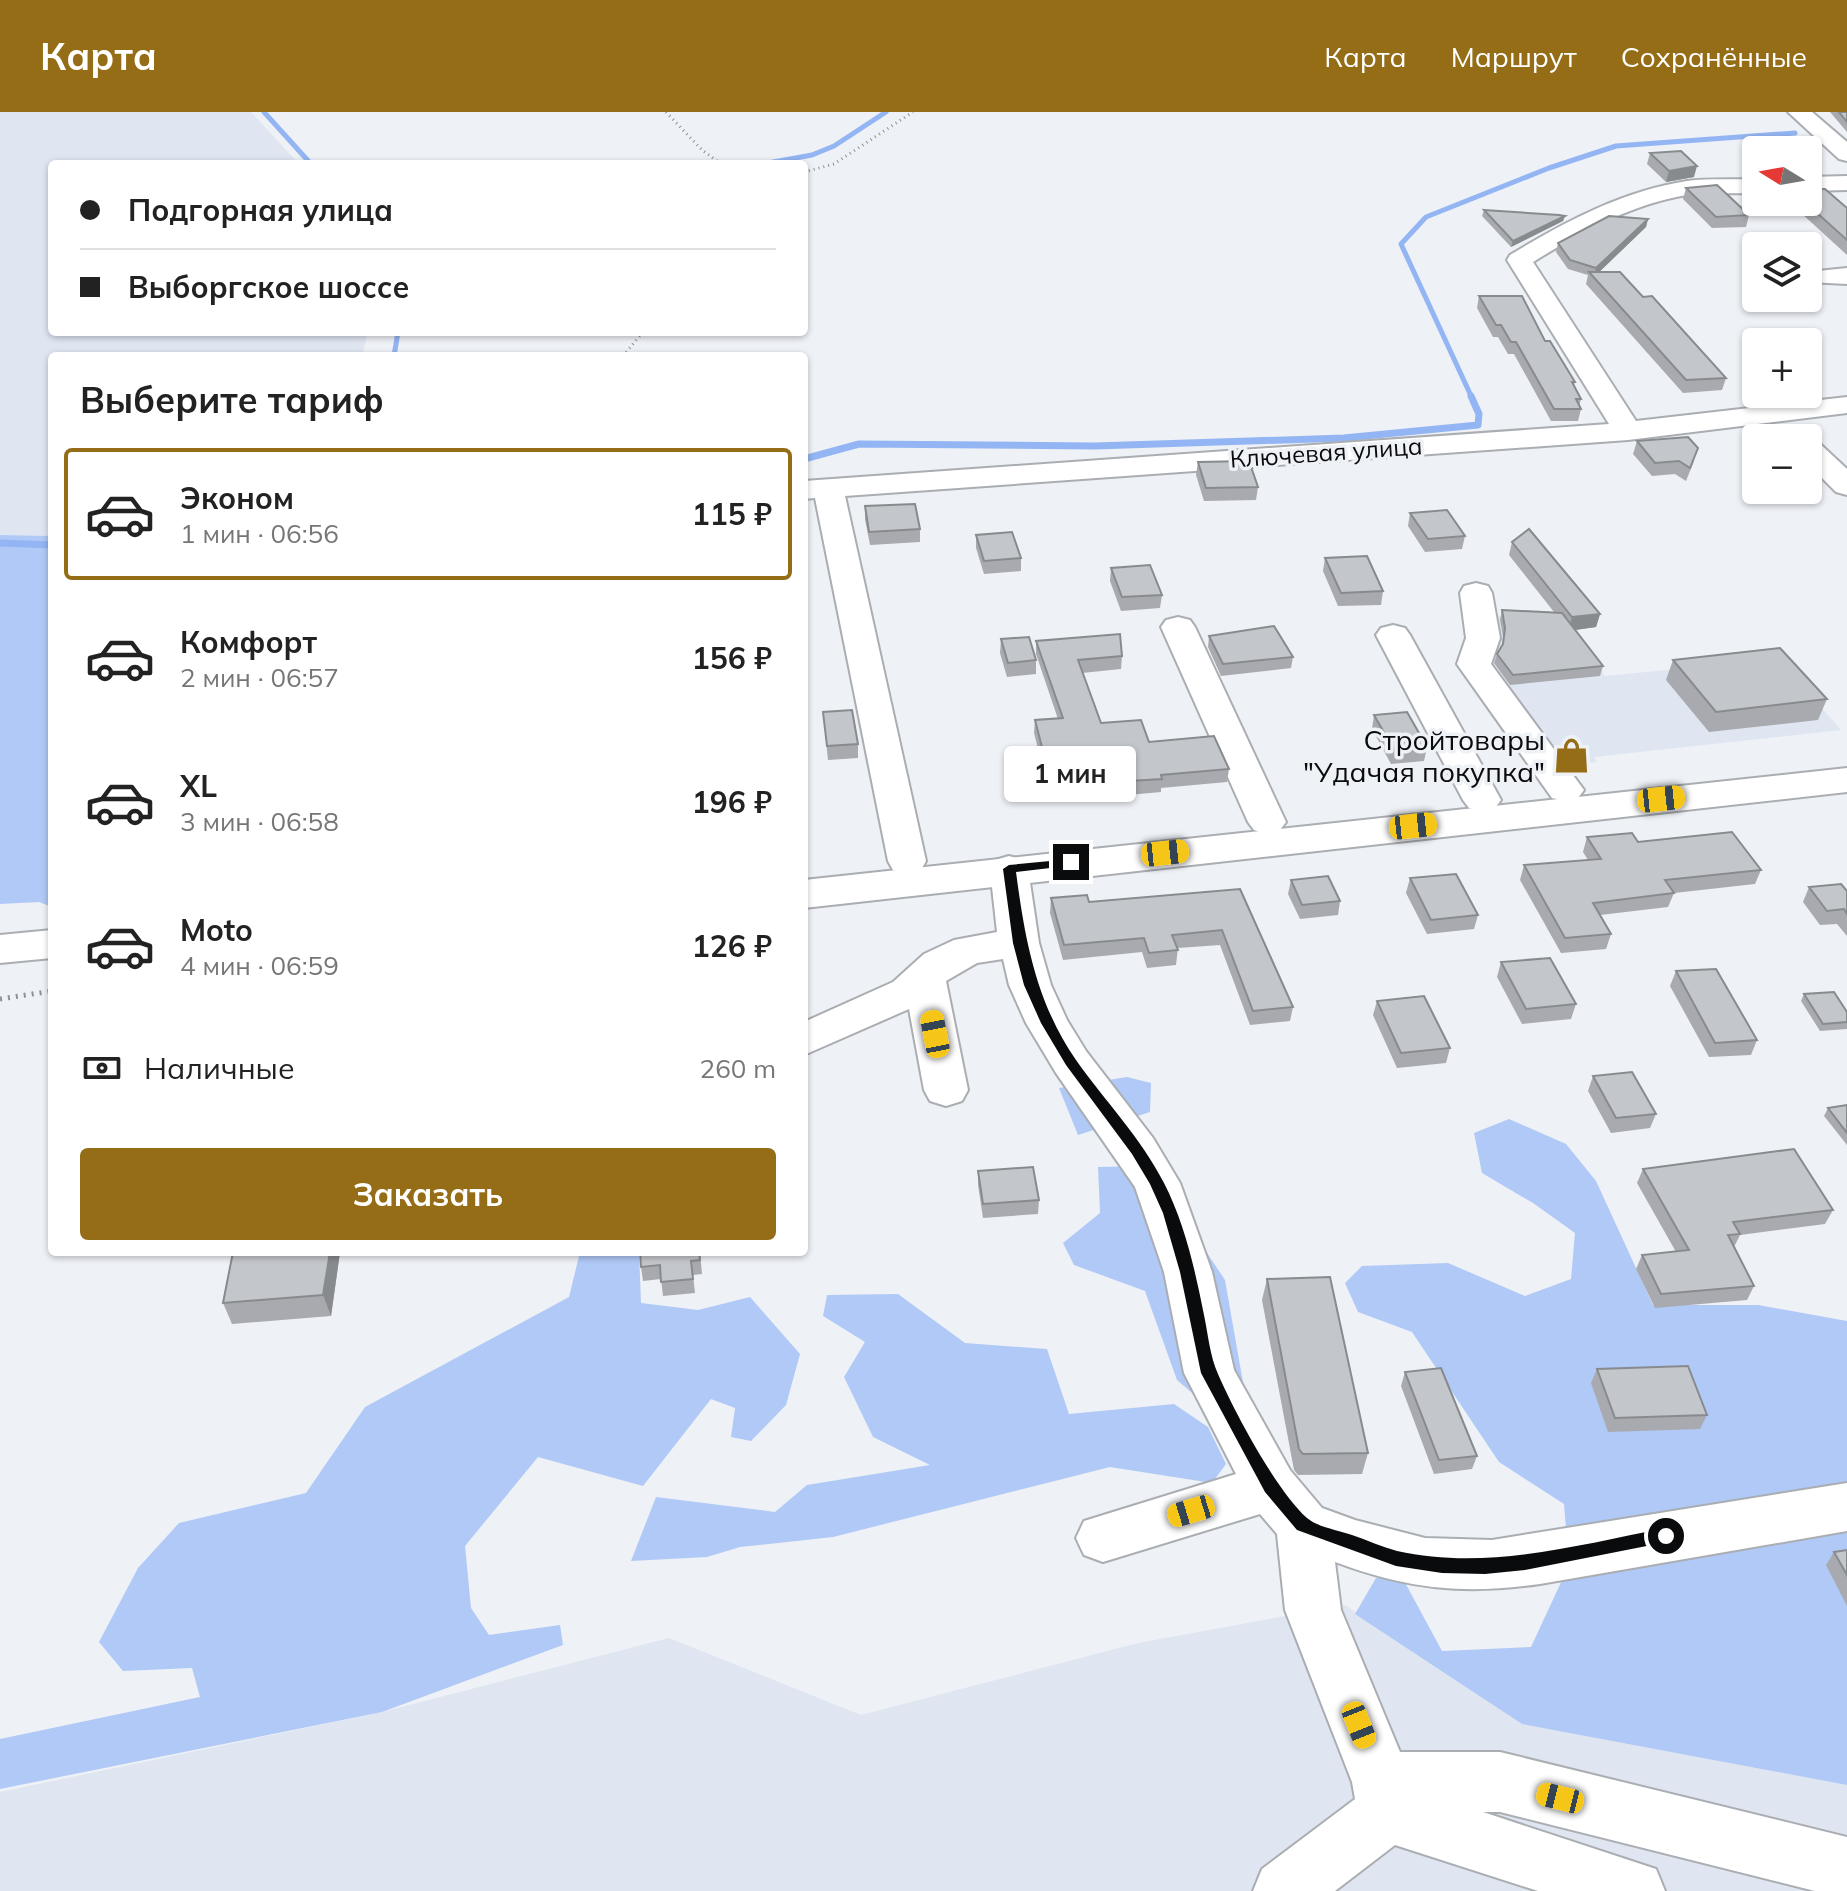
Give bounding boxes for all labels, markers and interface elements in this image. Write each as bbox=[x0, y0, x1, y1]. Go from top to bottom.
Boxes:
text: Карта bbox=[40, 32, 157, 80]
text: Карта bbox=[1324, 39, 1407, 74]
text: Маршрут bbox=[1451, 39, 1577, 74]
text: Сохранённые bbox=[1621, 39, 1807, 74]
north arrow bbox=[1742, 136, 1822, 216]
map controls bbox=[1742, 136, 1822, 504]
text: Подгорная улица bbox=[128, 191, 393, 229]
button: layers bbox=[1742, 232, 1822, 312]
text: Выборгское шоссе bbox=[128, 268, 409, 306]
button: + bbox=[1742, 328, 1822, 408]
text: Выберите тариф bbox=[80, 377, 384, 422]
button: − bbox=[1742, 424, 1822, 504]
street label: Ключевая улица bbox=[1229, 430, 1423, 474]
icon: car bbox=[84, 478, 156, 550]
text: Эконом bbox=[180, 479, 294, 517]
text: 115 ₽ bbox=[692, 495, 772, 533]
text: 1 мин · 06:56 bbox=[180, 517, 339, 550]
icon: car bbox=[84, 622, 156, 694]
text: Комфорт bbox=[180, 623, 317, 661]
text: 156 ₽ bbox=[692, 639, 772, 677]
text: 2 мин · 06:57 bbox=[180, 661, 339, 694]
place label: Cтройтовары "Удачая покупка" bbox=[1303, 722, 1545, 789]
shop icon: Cтройтовары "Удачая покупка" bbox=[1552, 736, 1590, 774]
callout: 1 мин bbox=[1005, 746, 1137, 802]
text: 1 мин bbox=[1034, 757, 1106, 790]
icon: car bbox=[84, 766, 156, 838]
text: XL bbox=[180, 767, 217, 805]
text: 196 ₽ bbox=[692, 783, 772, 821]
car bbox=[1636, 785, 1686, 813]
text: 3 мин · 06:58 bbox=[180, 805, 339, 838]
car bbox=[1388, 812, 1438, 840]
car bbox=[1140, 839, 1190, 867]
route end bbox=[1053, 844, 1089, 880]
icon: car bbox=[84, 910, 156, 982]
text: Moto bbox=[180, 911, 253, 949]
text: 126 ₽ bbox=[692, 927, 772, 965]
text: 4 мин · 06:59 bbox=[180, 949, 339, 982]
car bbox=[919, 1008, 951, 1060]
icon: cash bbox=[80, 1046, 124, 1090]
text: Наличные bbox=[144, 1049, 295, 1087]
text: 260 m bbox=[700, 1052, 776, 1085]
button: Заказать bbox=[80, 1148, 776, 1240]
car bbox=[1165, 1493, 1217, 1529]
route start bbox=[1648, 1518, 1684, 1554]
car bbox=[1339, 1698, 1379, 1752]
car bbox=[1534, 1781, 1586, 1815]

